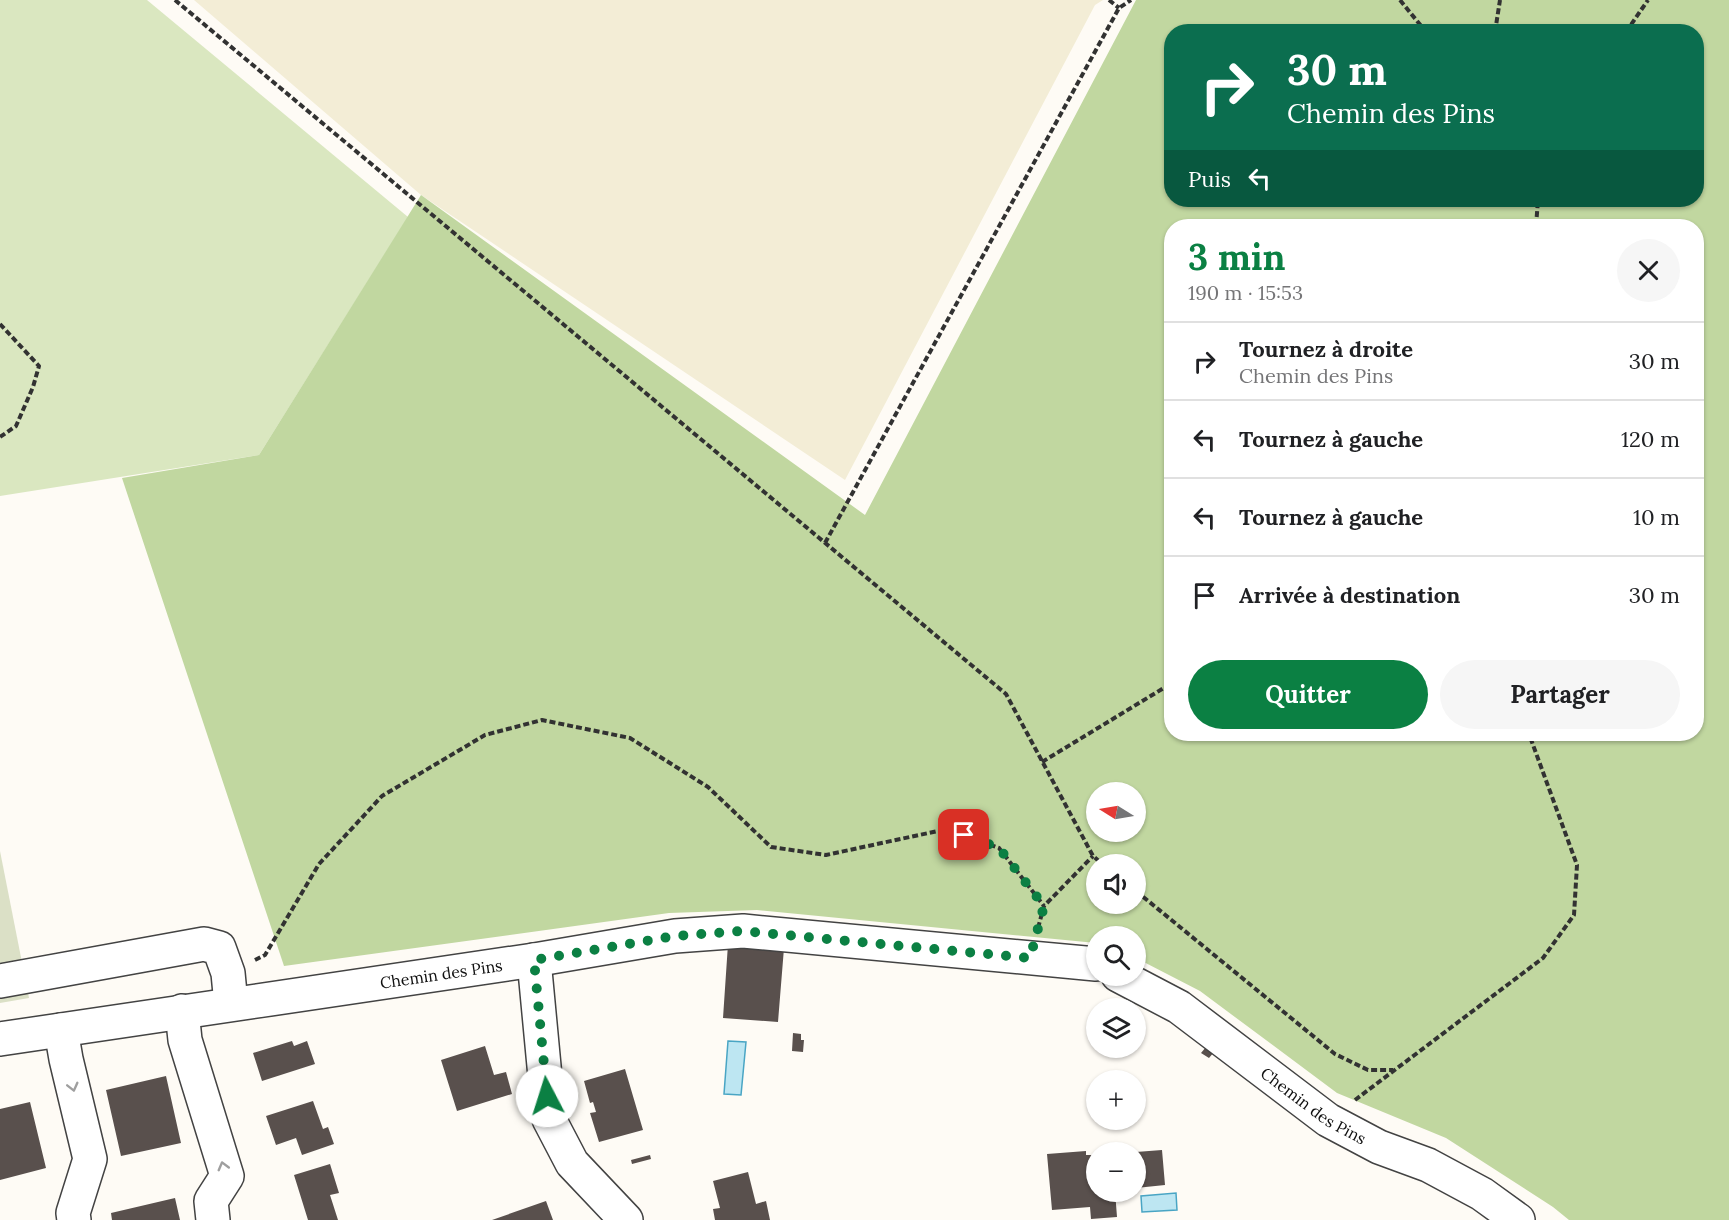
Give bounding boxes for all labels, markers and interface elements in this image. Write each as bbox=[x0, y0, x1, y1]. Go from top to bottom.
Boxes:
text: 30 m bbox=[1287, 43, 1387, 97]
icon: right bbox=[1188, 48, 1266, 126]
text: Chemin des Pins bbox=[1287, 96, 1495, 130]
icon: left bbox=[1243, 162, 1276, 195]
text: Puis bbox=[1188, 165, 1231, 193]
text: 3 min bbox=[1188, 234, 1286, 280]
button: close bbox=[1617, 239, 1680, 302]
text: 190 m · 15:53 bbox=[1188, 280, 1303, 305]
text: Tournez à droite bbox=[1239, 335, 1413, 363]
icon: right bbox=[1188, 345, 1221, 378]
text: 30 m bbox=[1629, 347, 1680, 375]
text: Chemin des Pins bbox=[1239, 363, 1393, 388]
icon: left bbox=[1188, 423, 1221, 456]
text: Tournez à gauche bbox=[1239, 425, 1423, 453]
text: 120 m bbox=[1621, 425, 1680, 453]
icon: left bbox=[1188, 501, 1221, 534]
text: Tournez à gauche bbox=[1239, 503, 1423, 531]
text: 10 m bbox=[1633, 503, 1680, 531]
icon: arrive bbox=[1188, 579, 1221, 612]
text: Arrivée à destination bbox=[1239, 581, 1460, 609]
text: 30 m bbox=[1629, 581, 1680, 609]
button: Quitter bbox=[1188, 660, 1428, 729]
button: Partager bbox=[1440, 660, 1680, 729]
north arrow bbox=[1086, 782, 1146, 842]
map controls bbox=[1086, 782, 1146, 1202]
pin bbox=[938, 809, 989, 860]
icon: arrive bbox=[947, 818, 980, 851]
button: sound bbox=[1086, 854, 1146, 914]
button: search bbox=[1086, 926, 1146, 986]
street label: Chemin des Pins bbox=[379, 955, 504, 993]
button: layers bbox=[1086, 998, 1146, 1058]
street label: Chemin des Pins bbox=[1257, 1063, 1370, 1148]
position arrow bbox=[515, 1064, 579, 1128]
button: + bbox=[1086, 1070, 1146, 1130]
one-way arrow bbox=[65, 1082, 78, 1092]
button: − bbox=[1086, 1142, 1146, 1202]
one-way arrow bbox=[218, 1161, 231, 1171]

